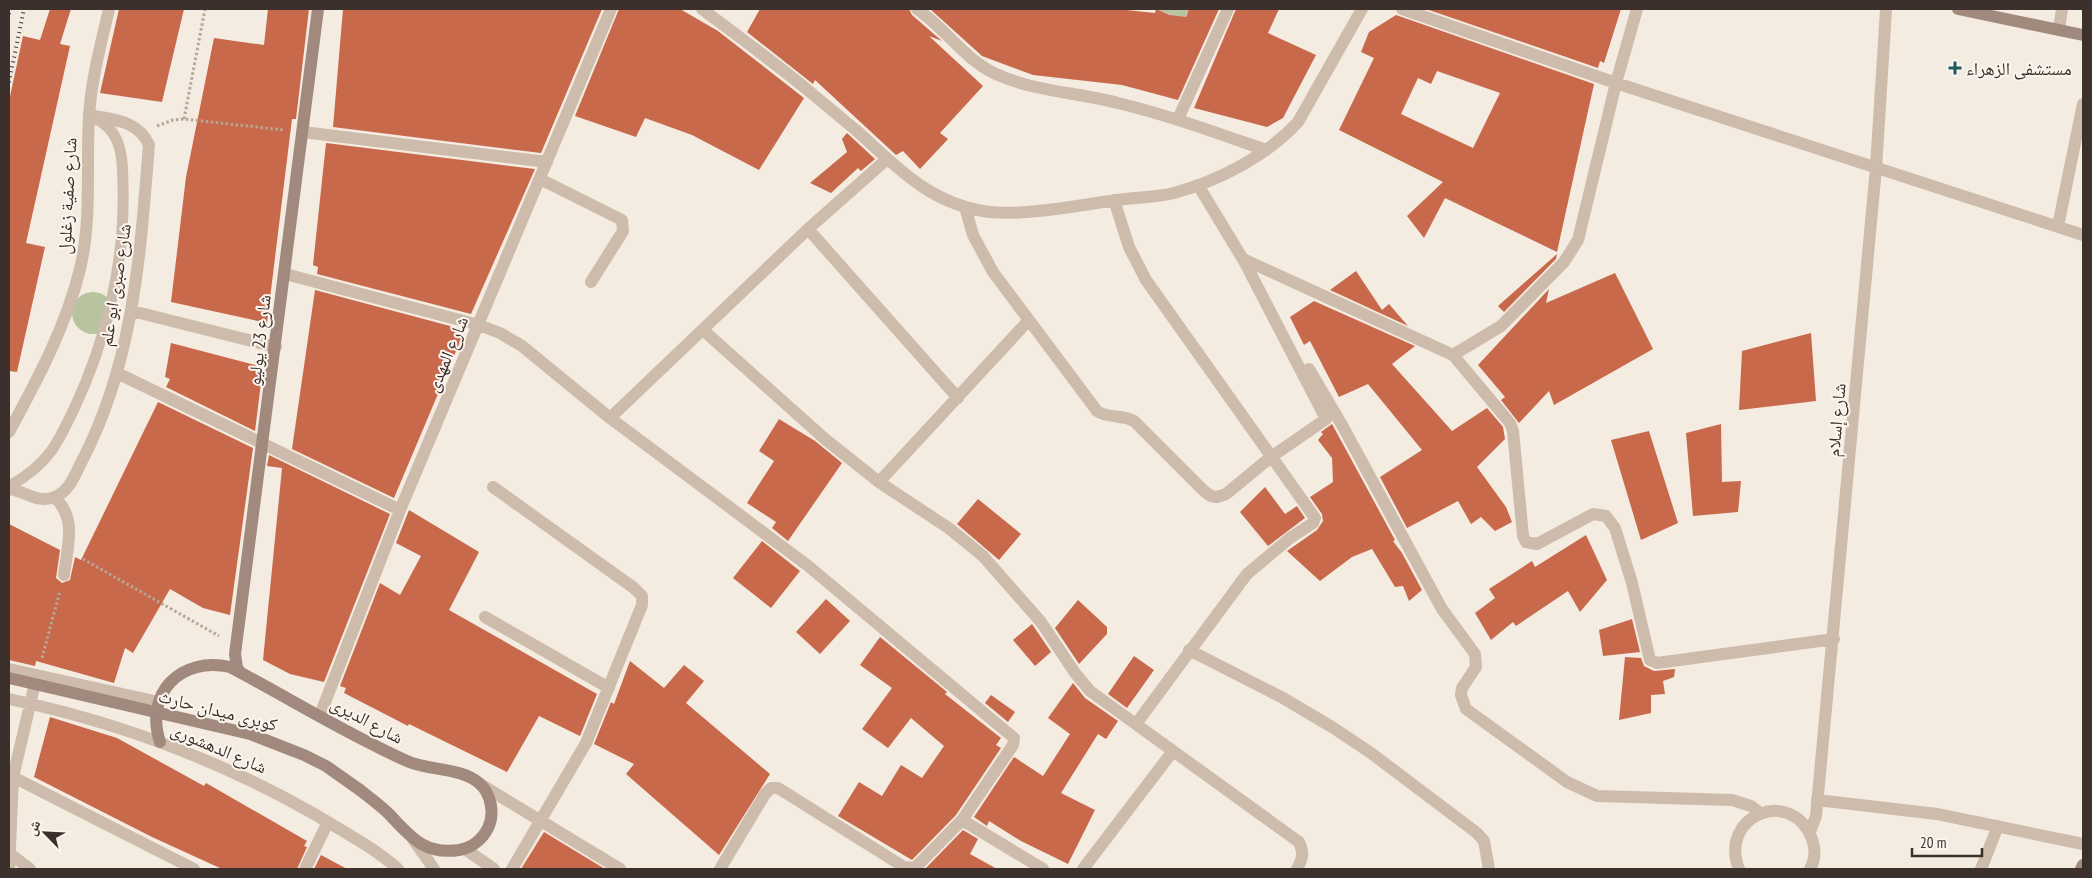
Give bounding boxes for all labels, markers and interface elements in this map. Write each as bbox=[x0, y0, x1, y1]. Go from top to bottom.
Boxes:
place label: مستشفى الزهراء bbox=[1966, 57, 2072, 80]
marker: مستشفى الزهراء bbox=[1948, 61, 1962, 75]
street label: شارع صفية زغلول bbox=[52, 137, 82, 255]
street label: شارع صبرى ابو علم bbox=[94, 222, 137, 348]
street label: شارع 23 يوليو bbox=[242, 293, 276, 387]
street label: شارع المهدى bbox=[421, 313, 473, 395]
street label: شارع إسلام bbox=[1821, 382, 1852, 458]
street label: كوبرى ميدان حارث bbox=[156, 684, 280, 736]
street label: شارع الديرى bbox=[327, 691, 407, 749]
street label: شارع الدهشورى bbox=[167, 717, 271, 779]
north arrow bbox=[20, 808, 70, 858]
text: ش bbox=[22, 817, 44, 838]
scale bar bbox=[1912, 826, 1982, 858]
text: 20 m bbox=[1920, 833, 1946, 852]

